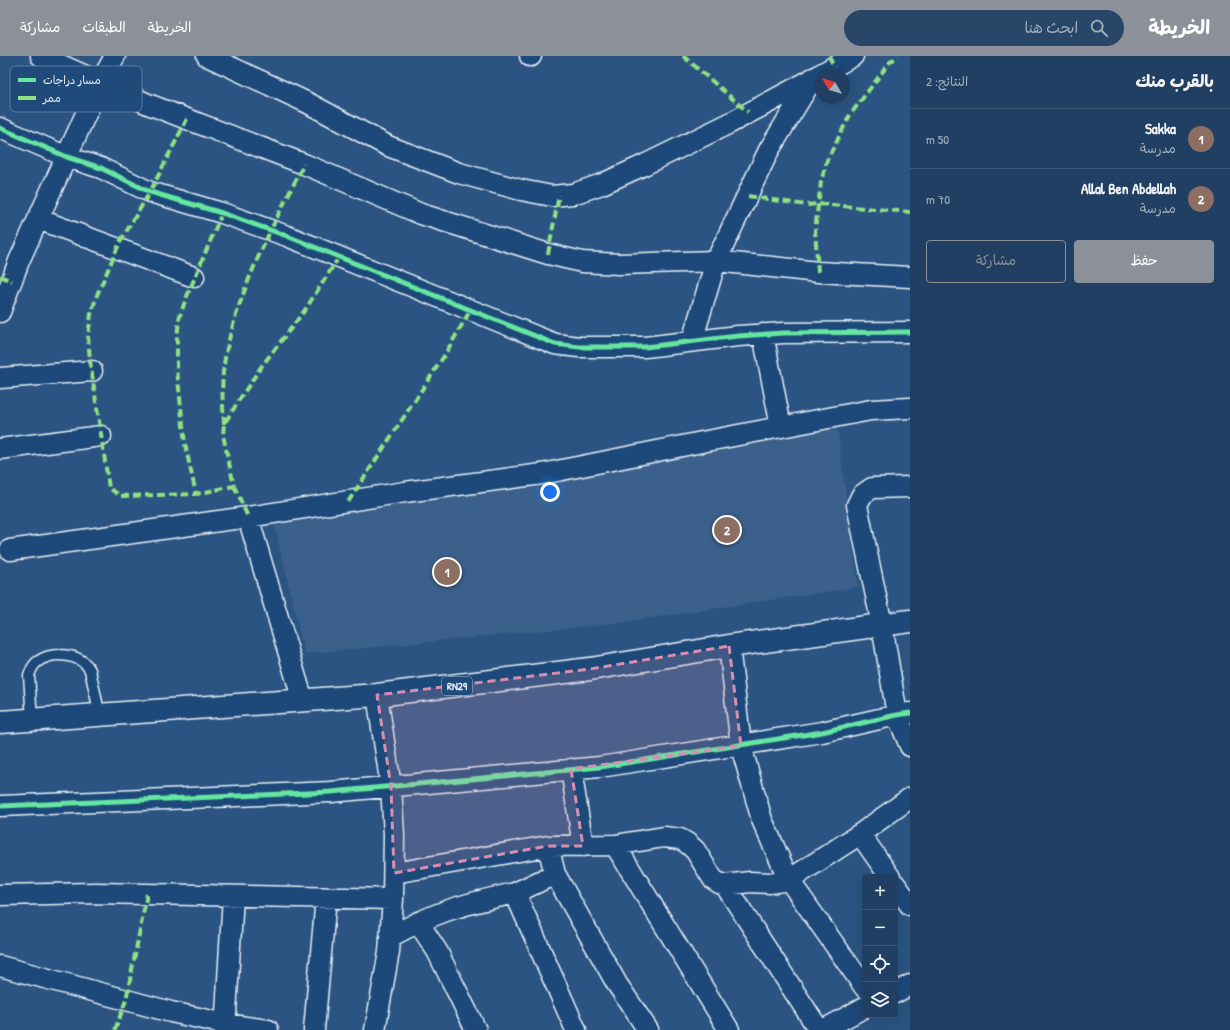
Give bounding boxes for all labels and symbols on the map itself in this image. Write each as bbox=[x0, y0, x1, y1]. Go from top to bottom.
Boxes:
legend bbox=[10, 66, 142, 112]
north arrow bbox=[814, 68, 850, 104]
text: مسار دراجات bbox=[43, 73, 101, 87]
text: ممر bbox=[42, 91, 61, 105]
your location bbox=[540, 482, 560, 502]
pin: 2 bbox=[714, 515, 740, 545]
pin: 1 bbox=[434, 557, 460, 587]
road number: RN29 bbox=[442, 677, 472, 695]

